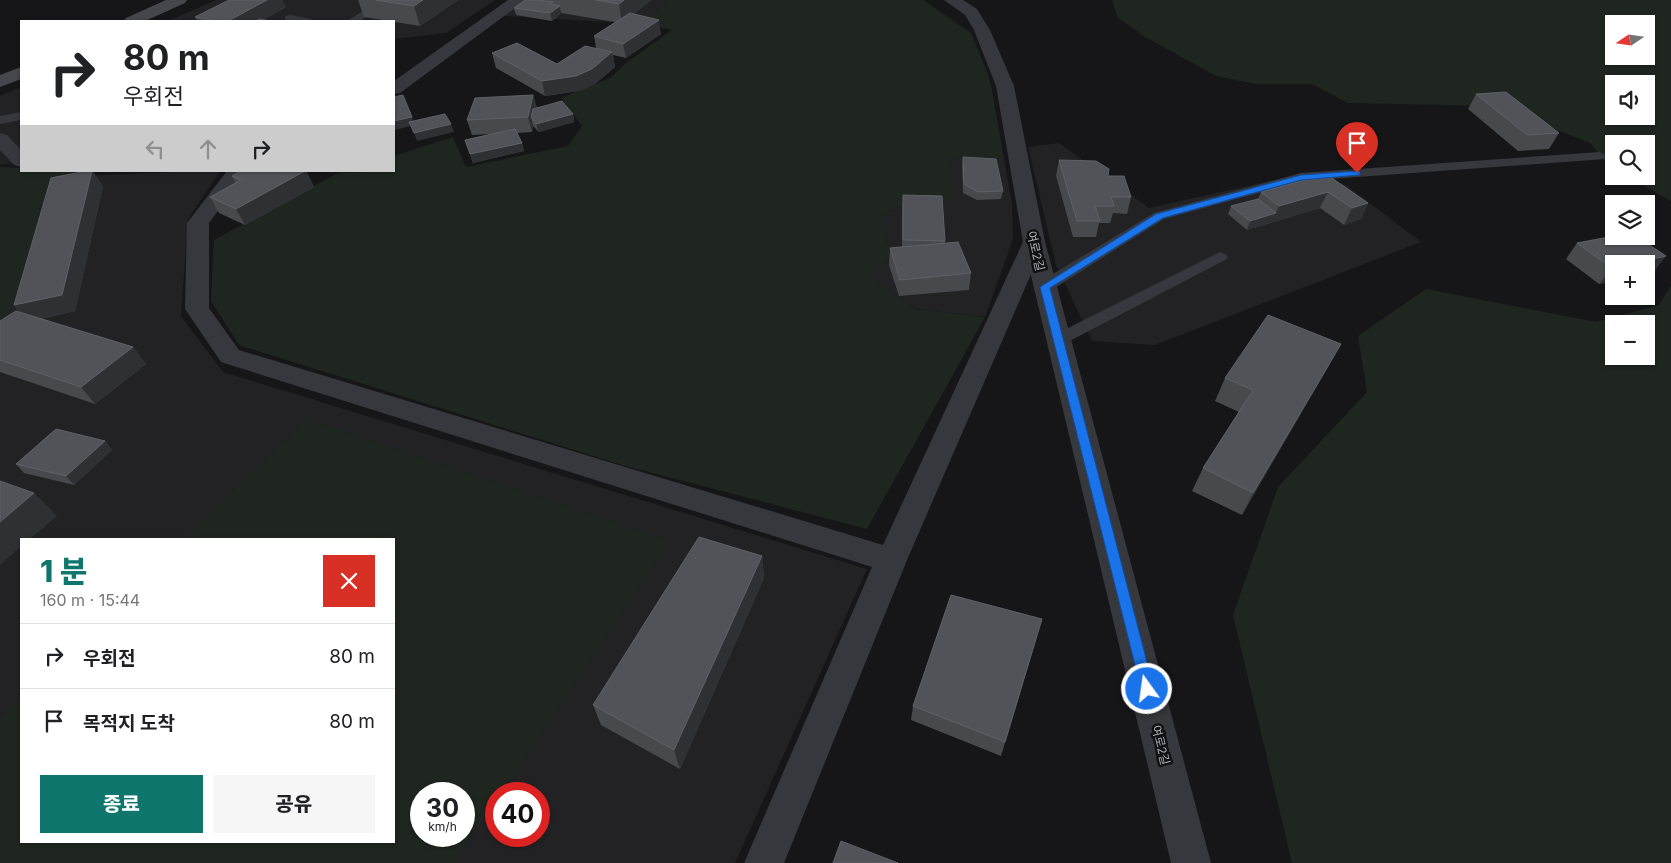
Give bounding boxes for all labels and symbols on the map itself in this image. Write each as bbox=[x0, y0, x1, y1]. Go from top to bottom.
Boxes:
north arrow bbox=[1605, 15, 1655, 65]
pin bbox=[1336, 122, 1378, 173]
street label: 여로2길 bbox=[1024, 230, 1048, 272]
position arrow bbox=[1120, 662, 1172, 714]
street label: 여로2길 bbox=[1149, 724, 1173, 766]
speed limit sign: 40 bbox=[485, 782, 550, 847]

